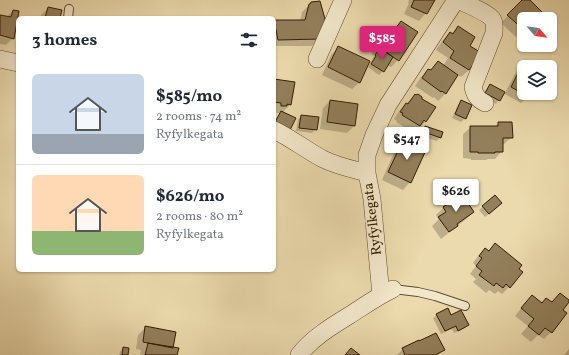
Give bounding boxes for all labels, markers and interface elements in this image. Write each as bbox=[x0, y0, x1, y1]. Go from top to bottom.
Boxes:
north arrow bbox=[517, 12, 557, 52]
map controls bbox=[517, 12, 557, 100]
pin: $585 bbox=[358, 26, 406, 60]
text: 3 homes bbox=[32, 29, 97, 52]
icon: filters bbox=[238, 29, 260, 51]
text: $585 bbox=[369, 30, 395, 48]
button: layers bbox=[517, 60, 557, 100]
text: $585/mo bbox=[156, 85, 222, 108]
icon: home bbox=[64, 90, 112, 138]
text: 2 rooms · 74 m² bbox=[156, 108, 241, 126]
text: Ryfylkegata bbox=[156, 126, 224, 144]
pin: $547 bbox=[383, 127, 431, 161]
text: $547 bbox=[393, 131, 421, 149]
pin: $626 bbox=[432, 179, 480, 213]
street label: Ryfylkegata bbox=[359, 182, 387, 256]
text: $626 bbox=[442, 183, 470, 201]
text: $626/mo bbox=[156, 185, 224, 208]
icon: home bbox=[64, 191, 112, 239]
text: 2 rooms · 80 m² bbox=[156, 208, 243, 226]
text: Ryfylkegata bbox=[156, 226, 224, 244]

